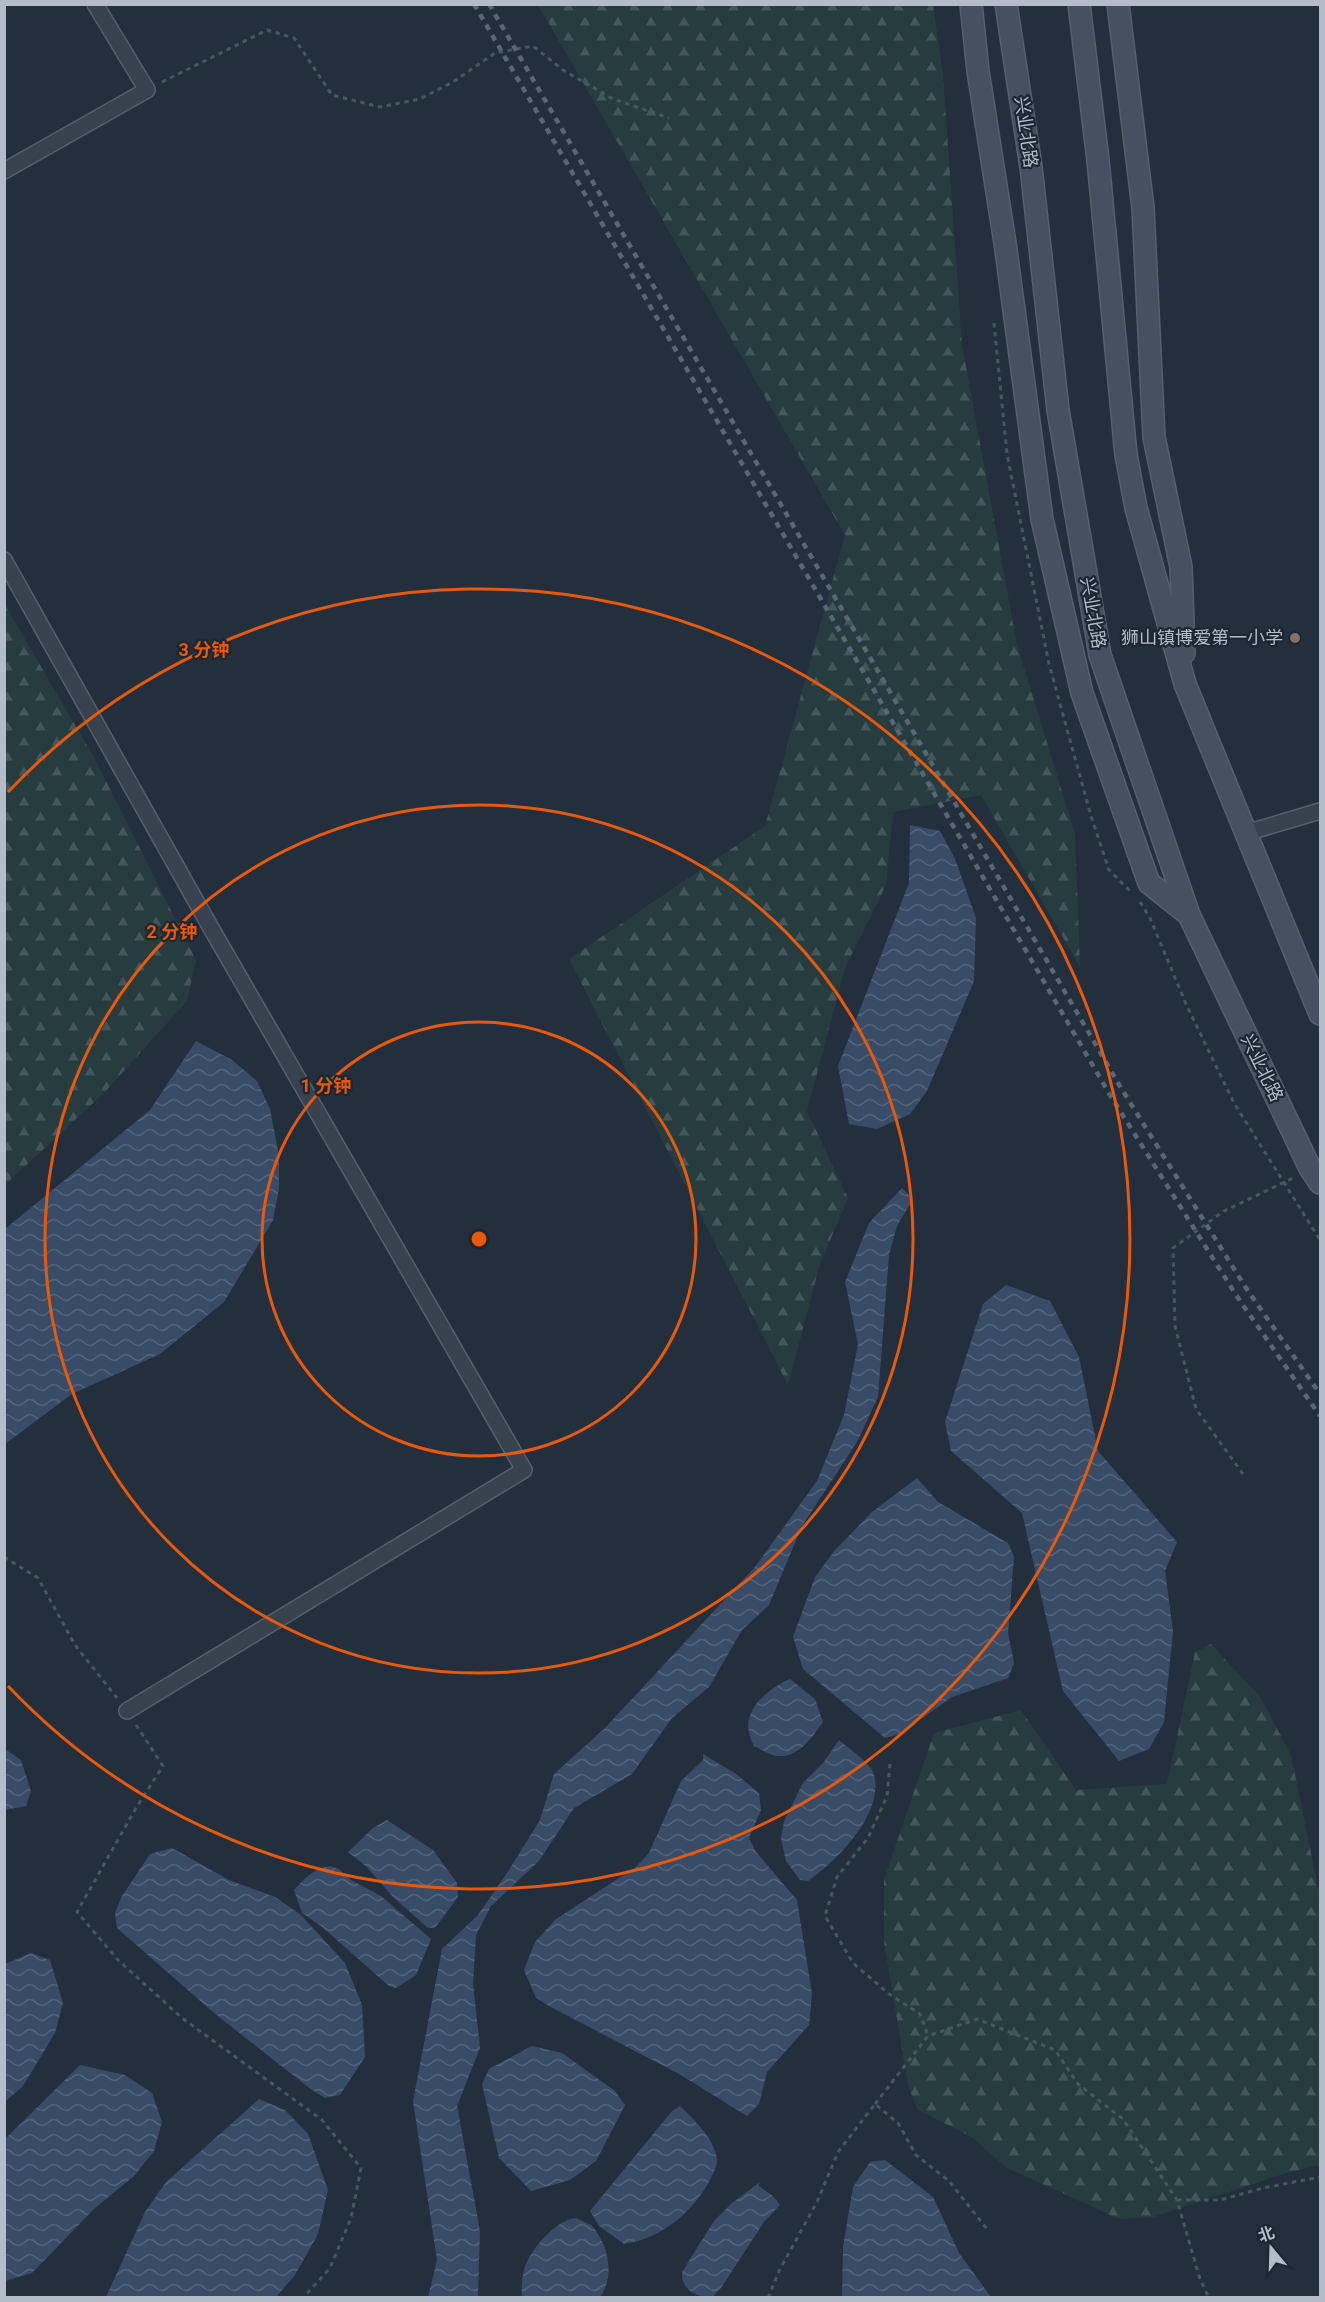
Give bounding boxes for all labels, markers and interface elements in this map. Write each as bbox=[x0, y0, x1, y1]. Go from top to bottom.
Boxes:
street label: 兴业北路 bbox=[1011, 95, 1042, 169]
street label: 兴业北路 bbox=[1077, 576, 1110, 650]
place label: 狮山镇博爱第一小学 bbox=[1121, 627, 1283, 648]
marker: 狮山镇博爱第一小学 bbox=[1288, 631, 1302, 645]
text: 3 分钟 bbox=[179, 639, 229, 660]
text: 2 分钟 bbox=[147, 921, 197, 942]
street label: 兴业北路 bbox=[1237, 1031, 1288, 1105]
text: 1 分钟 bbox=[301, 1075, 351, 1096]
centre of rings bbox=[469, 1229, 489, 1249]
north arrow bbox=[1241, 2218, 1301, 2278]
text: 北 bbox=[1256, 2223, 1277, 2246]

